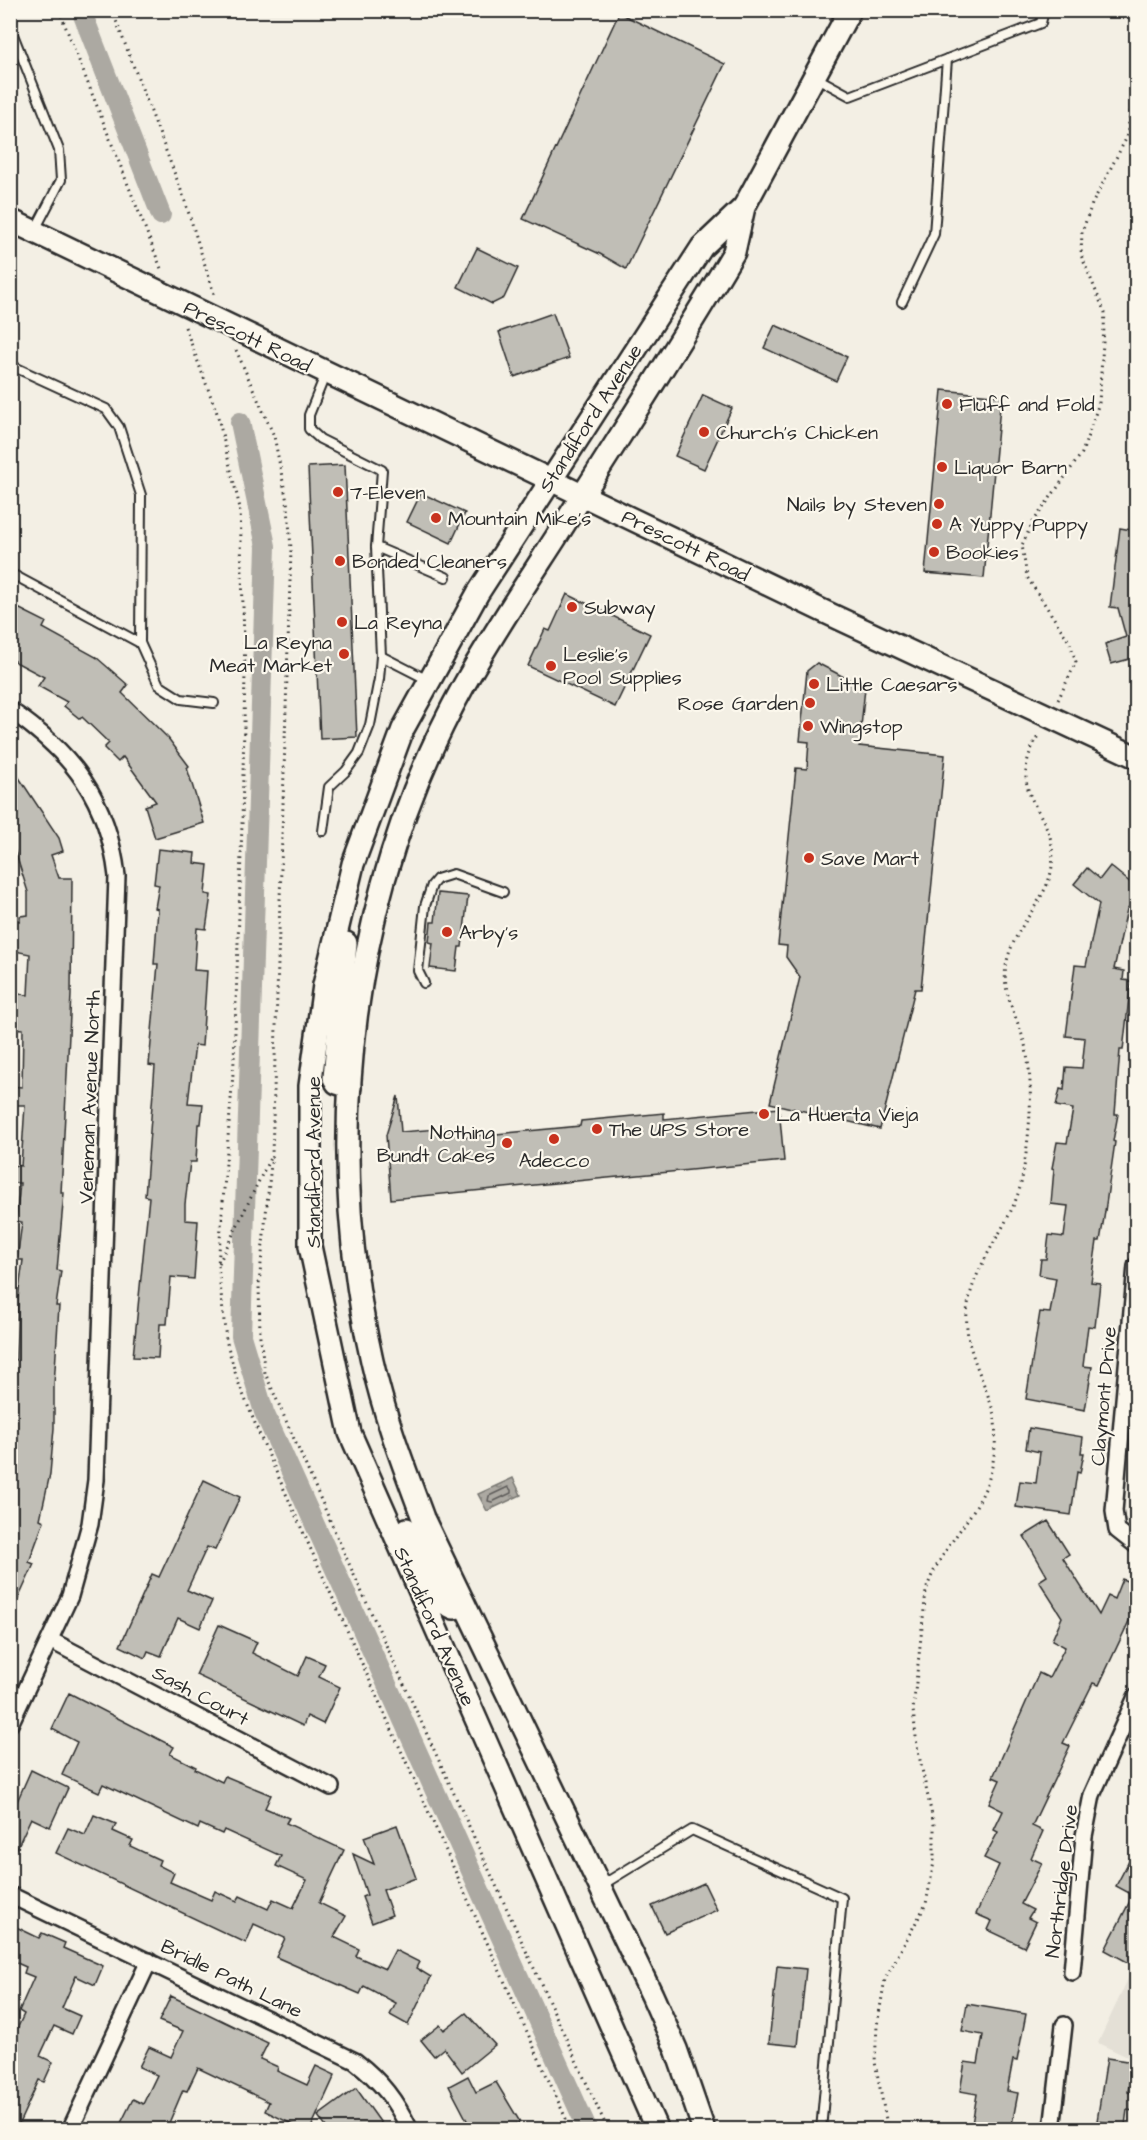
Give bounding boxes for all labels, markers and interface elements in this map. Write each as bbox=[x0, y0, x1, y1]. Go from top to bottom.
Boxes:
street label: Prescott Road bbox=[179, 294, 316, 380]
street label: Standiford Avenue bbox=[532, 339, 649, 498]
place label: Fluff and Fold bbox=[959, 391, 1095, 419]
marker: Fluff and Fold bbox=[940, 397, 954, 411]
place label: Church's Chicken bbox=[716, 419, 878, 447]
marker: Church's Chicken bbox=[697, 425, 711, 439]
place label: Liquor Barn bbox=[954, 454, 1067, 482]
marker: Liquor Barn bbox=[935, 460, 949, 474]
place label: 7-Eleven bbox=[350, 479, 426, 507]
marker: 7-Eleven bbox=[331, 485, 345, 499]
place label: Nails by Steven bbox=[787, 491, 927, 520]
marker: Nails by Steven bbox=[932, 497, 946, 511]
street label: Prescott Road bbox=[617, 503, 754, 589]
place label: Mountain Mike's bbox=[448, 505, 591, 533]
marker: Mountain Mike's bbox=[429, 511, 443, 525]
place label: A Yuppy Puppy bbox=[949, 511, 1088, 540]
marker: A Yuppy Puppy bbox=[930, 517, 944, 531]
place label: Bookies bbox=[946, 539, 1019, 567]
marker: Bookies bbox=[927, 545, 941, 559]
place label: Bonded Cleaners bbox=[352, 548, 507, 576]
marker: Bonded Cleaners bbox=[333, 554, 347, 568]
place label: Subway bbox=[584, 594, 656, 623]
marker: Subway bbox=[565, 600, 579, 614]
place label: La Reyna bbox=[354, 609, 442, 638]
marker: La Reyna bbox=[335, 615, 349, 629]
place label: La Reyna Meat Market bbox=[209, 629, 332, 680]
place label: Leslie's Pool Supplies bbox=[563, 641, 682, 692]
marker: La Reyna Meat Market bbox=[337, 647, 351, 661]
marker: Leslie's Pool Supplies bbox=[544, 659, 558, 673]
place label: Little Caesars bbox=[826, 671, 957, 699]
marker: Little Caesars bbox=[807, 677, 821, 691]
place label: Rose Garden bbox=[677, 690, 798, 718]
marker: Rose Garden bbox=[803, 696, 817, 710]
place label: Wingstop bbox=[820, 713, 903, 742]
marker: Wingstop bbox=[801, 719, 815, 733]
place label: Save Mart bbox=[821, 845, 919, 873]
marker: Save Mart bbox=[802, 851, 816, 865]
place label: Arby's bbox=[459, 919, 518, 948]
marker: Arby's bbox=[440, 925, 454, 939]
street label: Veneman Avenue North bbox=[72, 990, 108, 1204]
street label: Standiford Avenue bbox=[300, 1076, 328, 1248]
place label: La Huerta Vieja bbox=[776, 1101, 919, 1129]
marker: La Huerta Vieja bbox=[757, 1107, 771, 1121]
place label: The UPS Store bbox=[609, 1116, 749, 1144]
place label: Nothing Bundt Cakes bbox=[377, 1119, 495, 1170]
marker: The UPS Store bbox=[590, 1122, 604, 1136]
marker: Adecco bbox=[547, 1132, 561, 1146]
marker: Nothing Bundt Cakes bbox=[500, 1136, 514, 1150]
place label: Adecco bbox=[519, 1147, 589, 1175]
street label: Claymont Drive bbox=[1084, 1325, 1125, 1467]
street label: Standiford Avenue bbox=[386, 1542, 482, 1711]
street label: Sash Court bbox=[147, 1659, 254, 1733]
street label: Northridge Drive bbox=[1039, 1803, 1086, 1960]
street label: Bridle Path Lane bbox=[156, 1932, 307, 2025]

